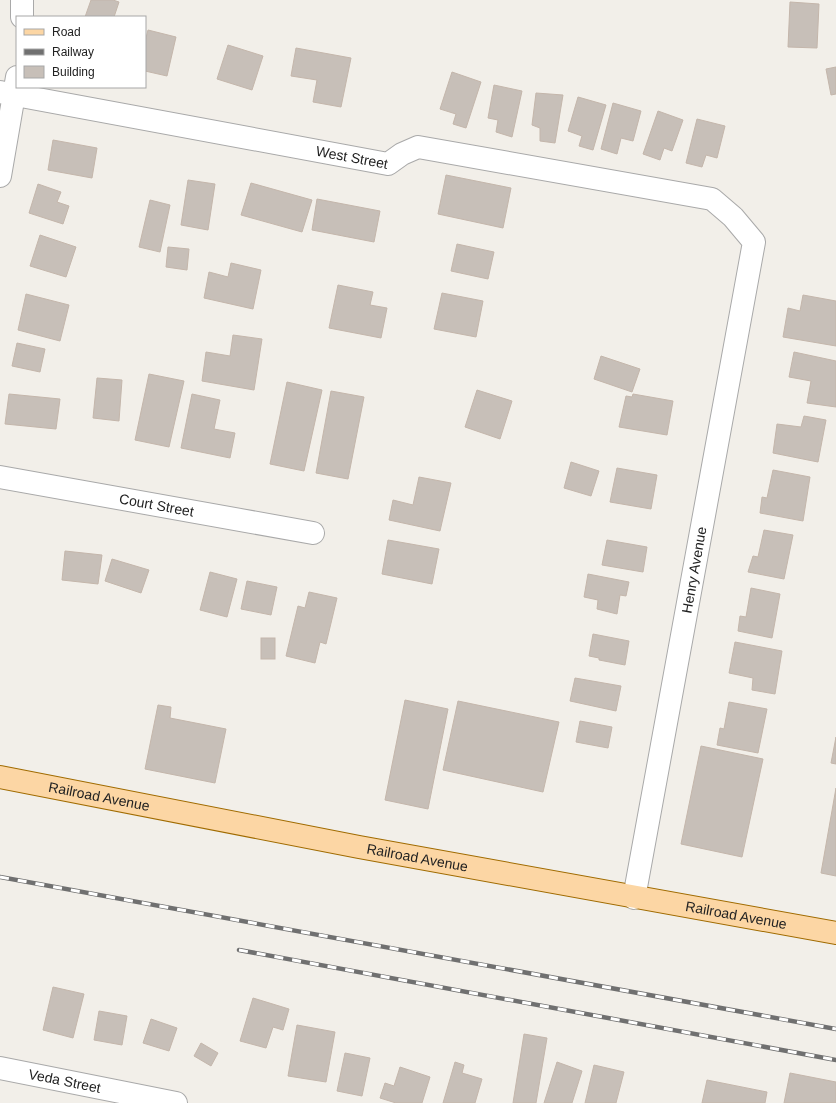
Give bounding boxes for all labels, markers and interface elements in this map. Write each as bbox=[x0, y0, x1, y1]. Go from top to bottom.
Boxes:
legend bbox=[16, 16, 146, 88]
text: Road bbox=[52, 25, 81, 39]
text: Railway bbox=[52, 45, 94, 59]
text: Building bbox=[52, 65, 95, 79]
street label: West Street bbox=[315, 143, 389, 172]
street label: Court Street bbox=[118, 490, 195, 520]
street label: Henry Avenue bbox=[679, 525, 710, 615]
street label: Railroad Avenue bbox=[47, 779, 151, 814]
street label: Railroad Avenue bbox=[365, 841, 469, 875]
street label: Railroad Avenue bbox=[684, 898, 788, 932]
street label: Veda Street bbox=[27, 1066, 102, 1096]

